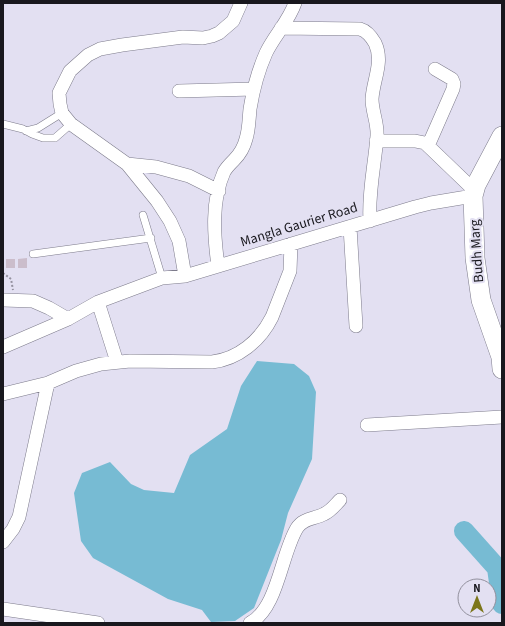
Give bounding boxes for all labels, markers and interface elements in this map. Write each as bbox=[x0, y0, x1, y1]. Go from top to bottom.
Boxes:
street label: Mangla Gaurier Road bbox=[238, 198, 360, 252]
street label: Budh Marg bbox=[465, 219, 489, 283]
north arrow bbox=[457, 578, 497, 618]
text: N bbox=[473, 581, 481, 596]

